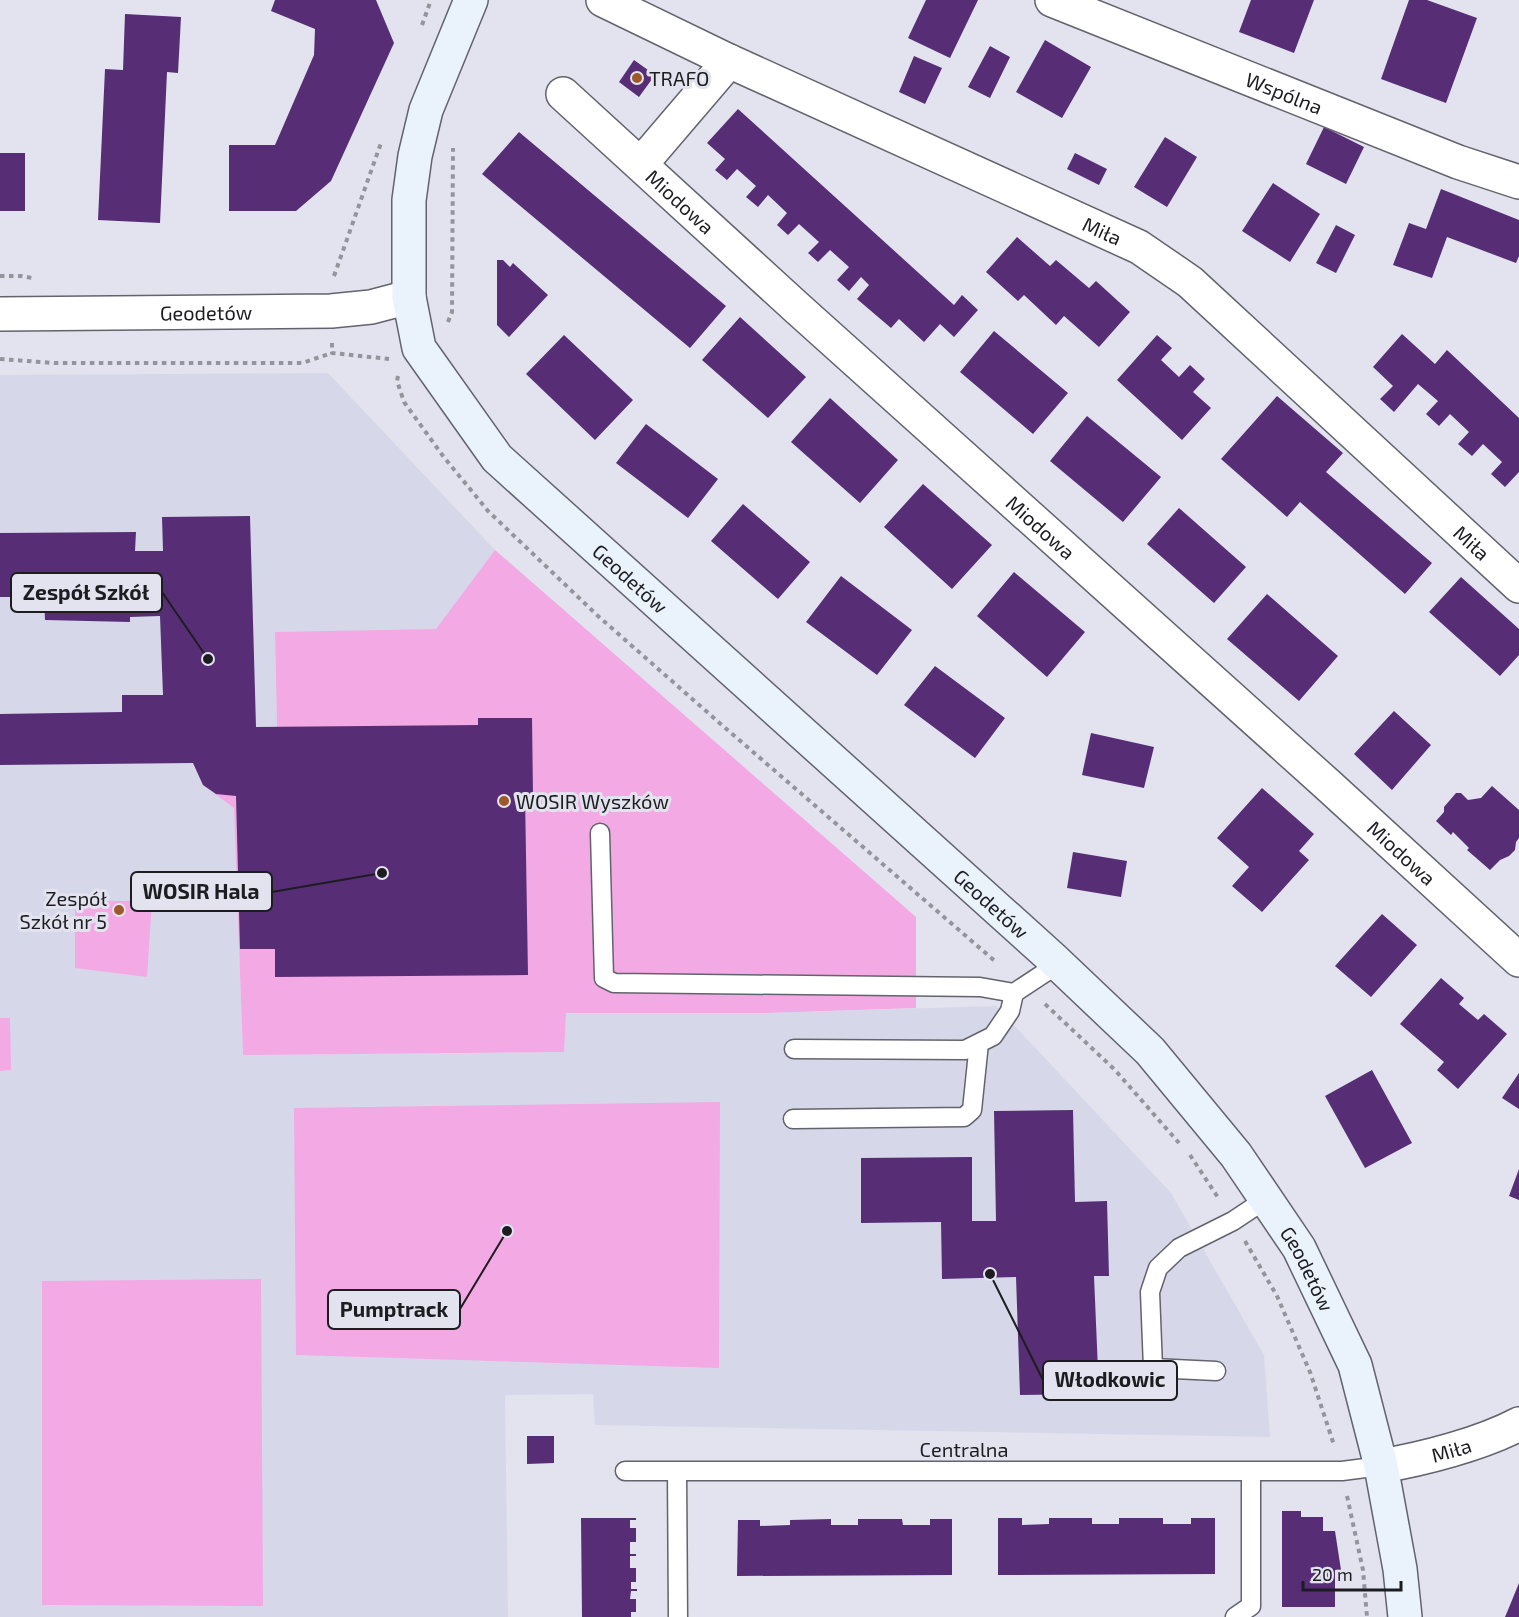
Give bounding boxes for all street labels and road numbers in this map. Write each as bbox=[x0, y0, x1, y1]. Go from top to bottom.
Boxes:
street label: Wspólna bbox=[1242, 67, 1326, 119]
street label: Miodowa bbox=[641, 164, 719, 239]
street label: Miła bbox=[1079, 211, 1126, 250]
street label: Geodetów bbox=[160, 300, 252, 325]
street label: Miodowa bbox=[1002, 490, 1080, 564]
street label: Miła bbox=[1449, 520, 1495, 565]
street label: Geodetów bbox=[588, 538, 673, 618]
street label: Miodowa bbox=[1363, 815, 1441, 890]
street label: Geodetów bbox=[949, 864, 1034, 943]
street label: Geodetów bbox=[1276, 1221, 1339, 1315]
street label: Miła bbox=[1429, 1433, 1474, 1467]
street label: Centralna bbox=[920, 1437, 1008, 1461]

